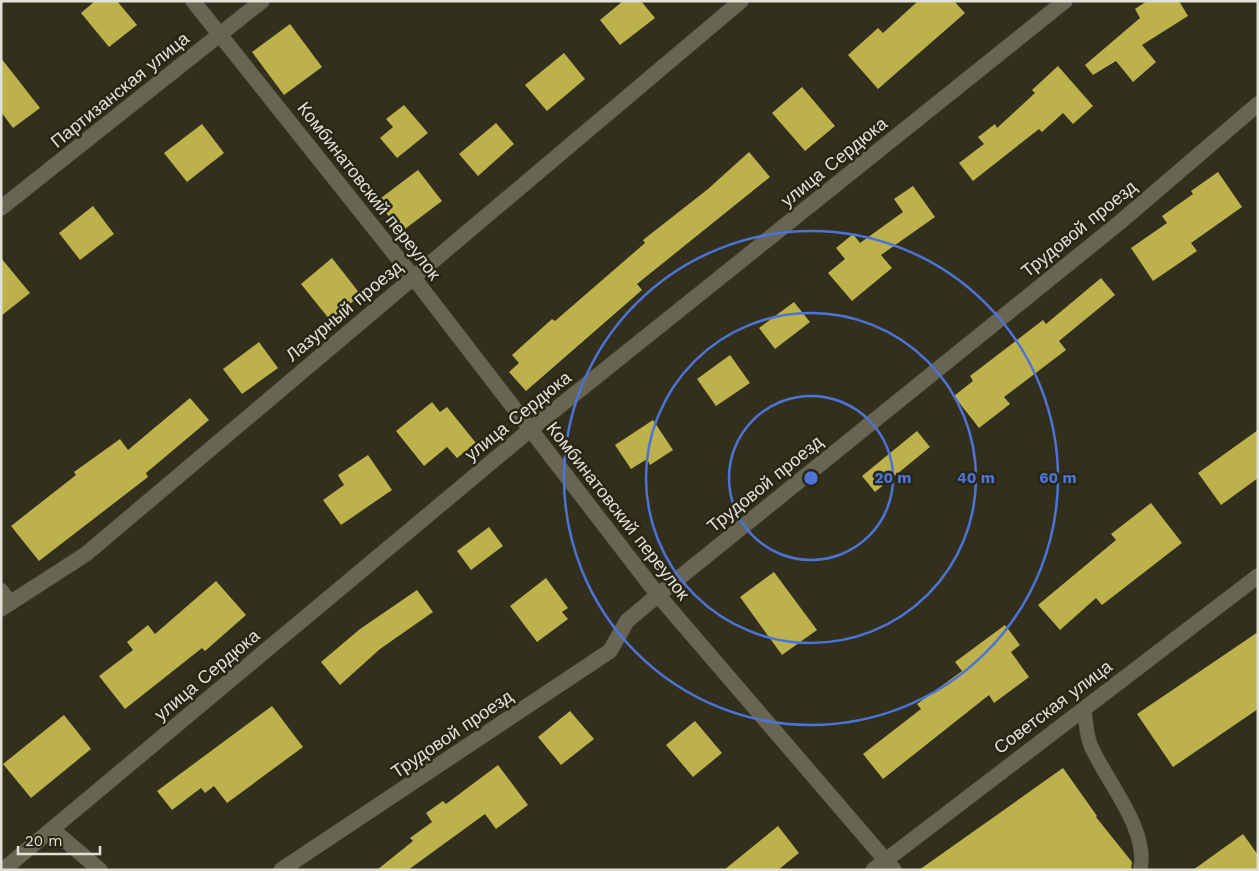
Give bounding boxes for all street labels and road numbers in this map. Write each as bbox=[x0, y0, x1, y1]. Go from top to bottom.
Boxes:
street label: Партизанская улица bbox=[46, 27, 194, 152]
street label: Комбинатовский переулок bbox=[293, 98, 445, 284]
street label: улица Сердюка bbox=[776, 112, 892, 211]
street label: Трудовой проезд bbox=[1017, 175, 1141, 281]
street label: Лазурный проезд bbox=[281, 256, 406, 365]
street label: улица Сердюка bbox=[460, 366, 576, 465]
street label: Комбинатовский переулок bbox=[542, 418, 694, 604]
street label: Трудовой проезд bbox=[703, 430, 827, 536]
street label: улица Сердюка bbox=[150, 624, 264, 725]
street label: Советская улица bbox=[989, 655, 1117, 758]
street label: Трудовой проезд bbox=[387, 685, 517, 782]

